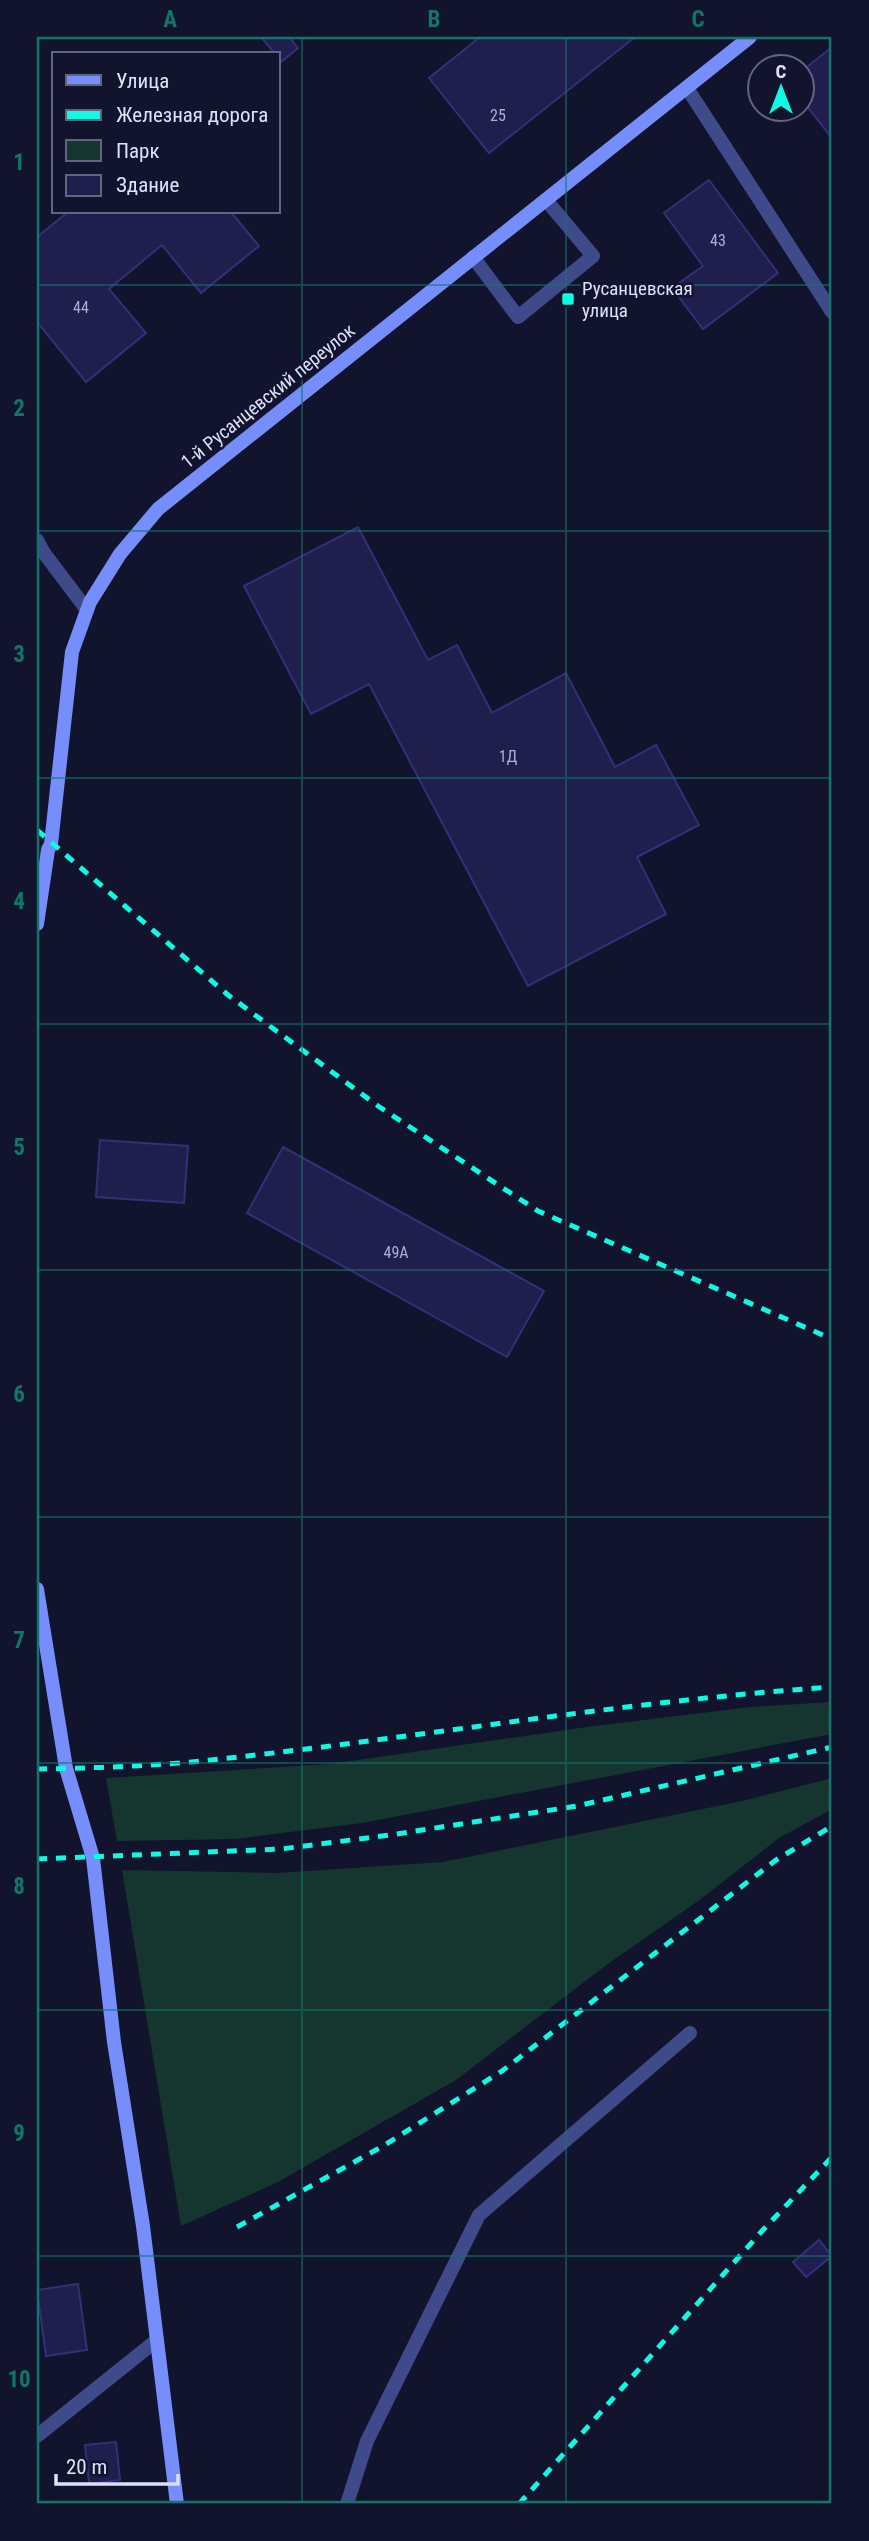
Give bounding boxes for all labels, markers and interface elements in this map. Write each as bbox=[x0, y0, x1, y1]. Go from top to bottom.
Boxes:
text: A bbox=[163, 6, 177, 33]
text: B bbox=[428, 6, 440, 33]
text: C bbox=[691, 6, 705, 33]
legend bbox=[52, 52, 280, 214]
north arrow bbox=[746, 52, 816, 122]
text: С bbox=[776, 60, 787, 83]
text: Улица bbox=[116, 69, 169, 93]
text: Железная дорога bbox=[116, 103, 268, 127]
house number: 25 bbox=[490, 106, 506, 125]
text: Парк bbox=[116, 139, 160, 163]
text: 1 bbox=[13, 149, 25, 176]
text: Здание bbox=[116, 173, 180, 197]
house number: 43 bbox=[710, 231, 726, 250]
place label: Русанцевская улица bbox=[582, 277, 693, 322]
marker: Русанцевская улица bbox=[560, 291, 576, 307]
house number: 44 bbox=[73, 298, 89, 317]
street label: 1-й Русанцевский переулок bbox=[177, 319, 359, 473]
text: 2 bbox=[13, 395, 25, 422]
text: 3 bbox=[13, 641, 25, 668]
house number: 1Д bbox=[499, 747, 518, 766]
text: 4 bbox=[13, 888, 25, 915]
text: 5 bbox=[13, 1134, 25, 1161]
house number: 49А bbox=[383, 1243, 409, 1262]
text: 6 bbox=[13, 1381, 25, 1408]
text: 7 bbox=[13, 1627, 25, 1654]
text: 8 bbox=[13, 1873, 25, 1900]
text: 9 bbox=[13, 2120, 25, 2147]
text: 10 bbox=[7, 2366, 31, 2393]
scale bar bbox=[56, 2443, 178, 2487]
text: 20 m bbox=[66, 2455, 107, 2479]

